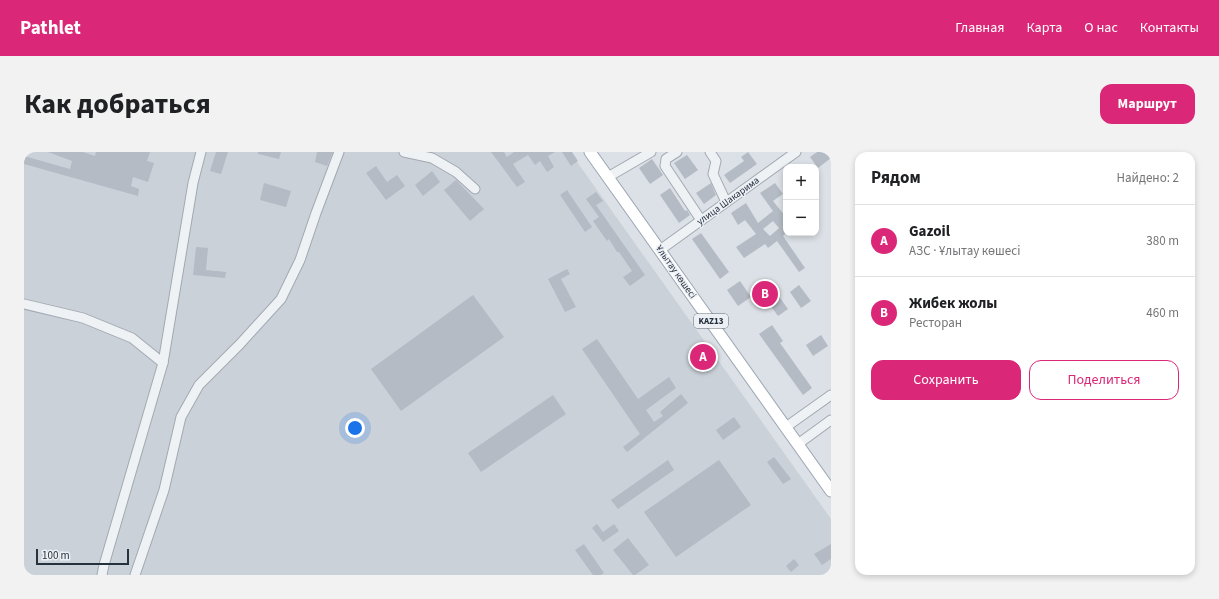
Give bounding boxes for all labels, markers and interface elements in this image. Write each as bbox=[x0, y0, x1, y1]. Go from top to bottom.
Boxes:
text: Pathlet bbox=[20, 15, 81, 42]
text: Главная bbox=[955, 18, 1004, 38]
text: Карта bbox=[1026, 18, 1062, 38]
text: О нас bbox=[1084, 18, 1118, 38]
text: Контакты bbox=[1140, 18, 1199, 38]
text: Как добраться bbox=[24, 84, 211, 124]
button: Маршрут bbox=[1100, 84, 1195, 124]
map controls bbox=[783, 164, 819, 236]
button: + bbox=[783, 164, 819, 200]
text: Рядом bbox=[871, 166, 921, 190]
text: Найдено: 2 bbox=[1117, 169, 1179, 187]
street label: улица Шакарима bbox=[694, 173, 762, 229]
button: − bbox=[783, 200, 819, 236]
text: Gazoil bbox=[909, 221, 950, 242]
text: A bbox=[880, 232, 888, 250]
text: 380 m bbox=[1146, 232, 1179, 250]
street label: Ұлытау көшесі bbox=[652, 242, 700, 302]
text: АЗС · Ұлытау көшесі bbox=[909, 242, 1020, 260]
pin: B bbox=[752, 279, 778, 309]
text: Жибек жолы bbox=[909, 293, 997, 314]
text: B bbox=[880, 304, 888, 322]
text: 460 m bbox=[1146, 304, 1179, 322]
road number: KAZ13 bbox=[694, 314, 728, 328]
text: Ресторан bbox=[909, 314, 962, 332]
pin: A bbox=[690, 342, 716, 372]
button: Сохранить bbox=[871, 360, 1021, 400]
button: Поделиться bbox=[1029, 360, 1179, 400]
your location bbox=[345, 418, 365, 438]
scale bar bbox=[36, 547, 129, 566]
text: 100 m bbox=[42, 548, 70, 563]

